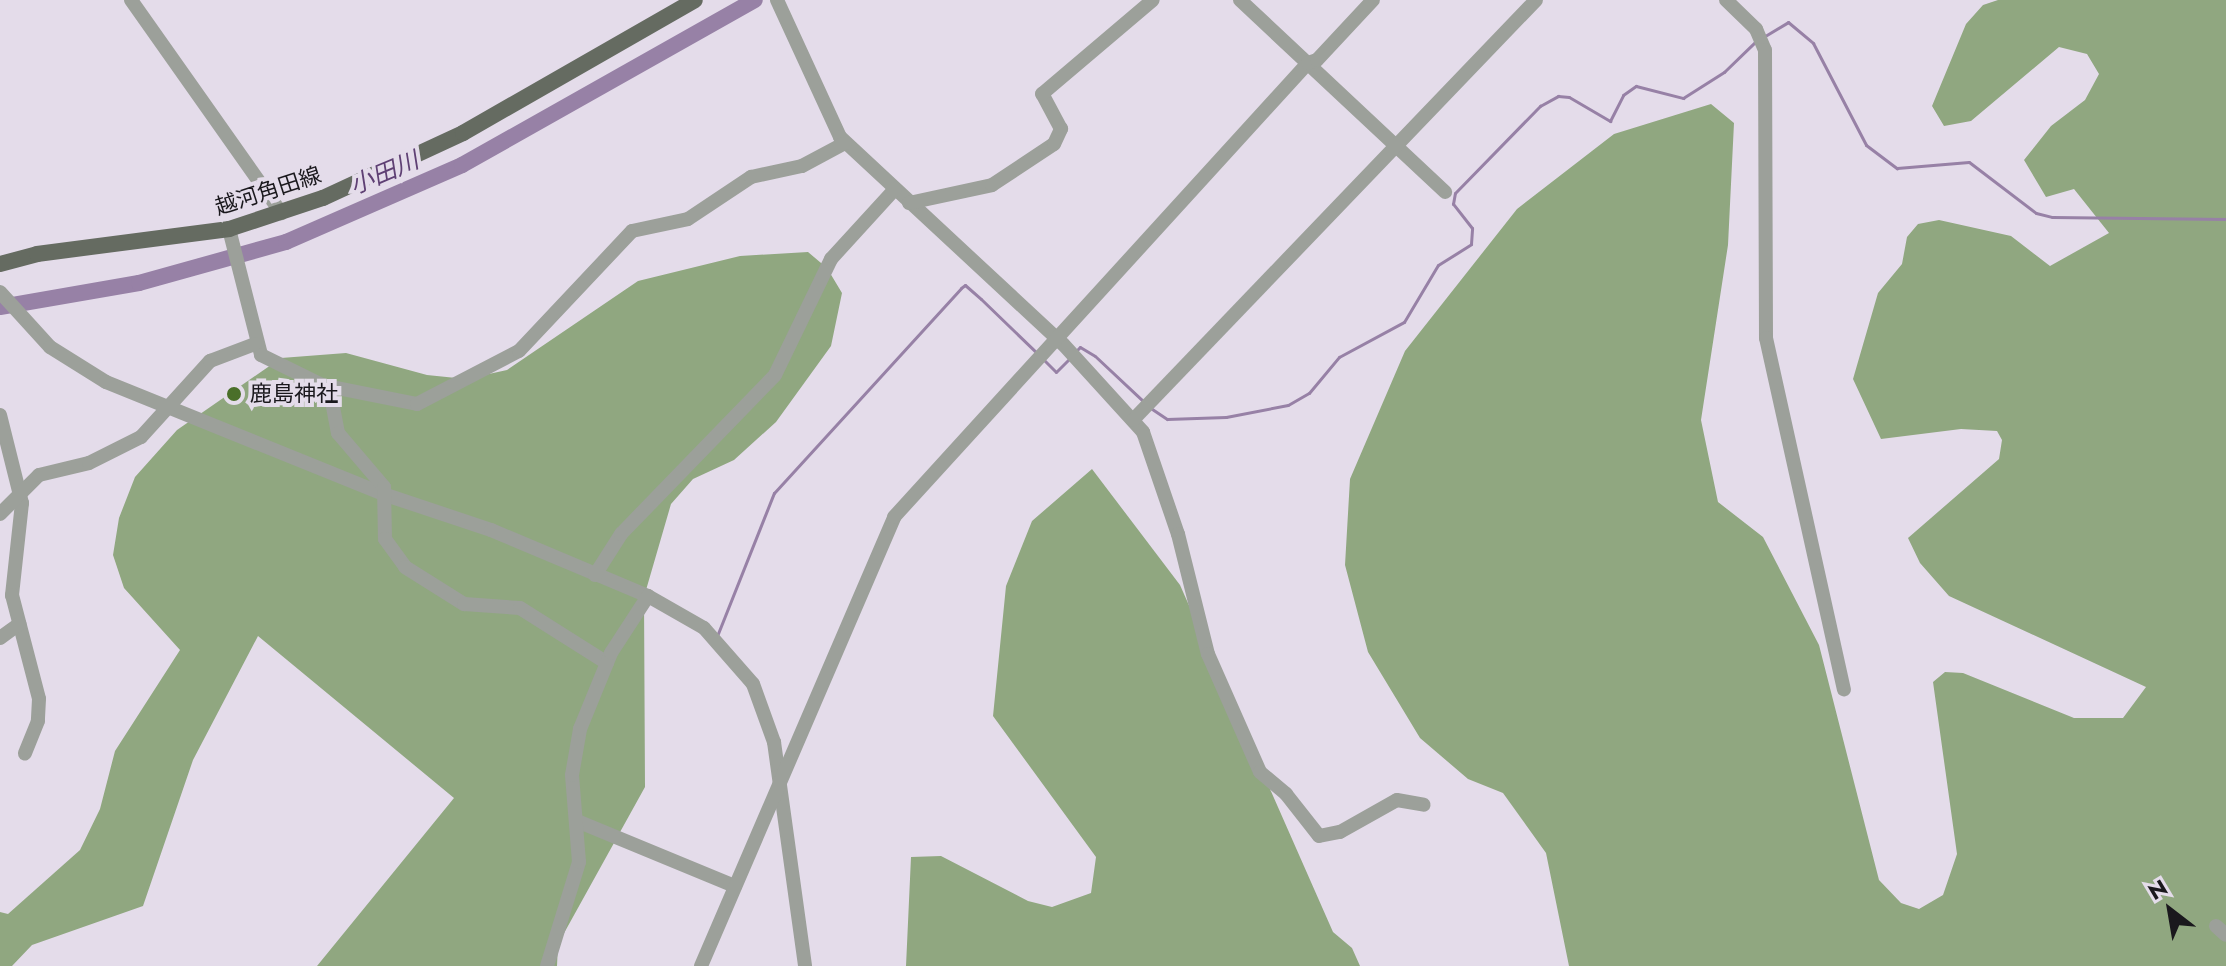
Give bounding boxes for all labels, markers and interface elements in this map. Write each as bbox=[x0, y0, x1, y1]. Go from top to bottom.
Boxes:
water label: 小田川 bbox=[345, 146, 423, 200]
street label: 越河角田線 bbox=[212, 161, 324, 221]
place label: 鹿島神社 bbox=[250, 381, 338, 407]
marker: 鹿島神社 bbox=[225, 385, 243, 403]
north arrow bbox=[2130, 870, 2210, 950]
text: N bbox=[2142, 871, 2173, 908]

